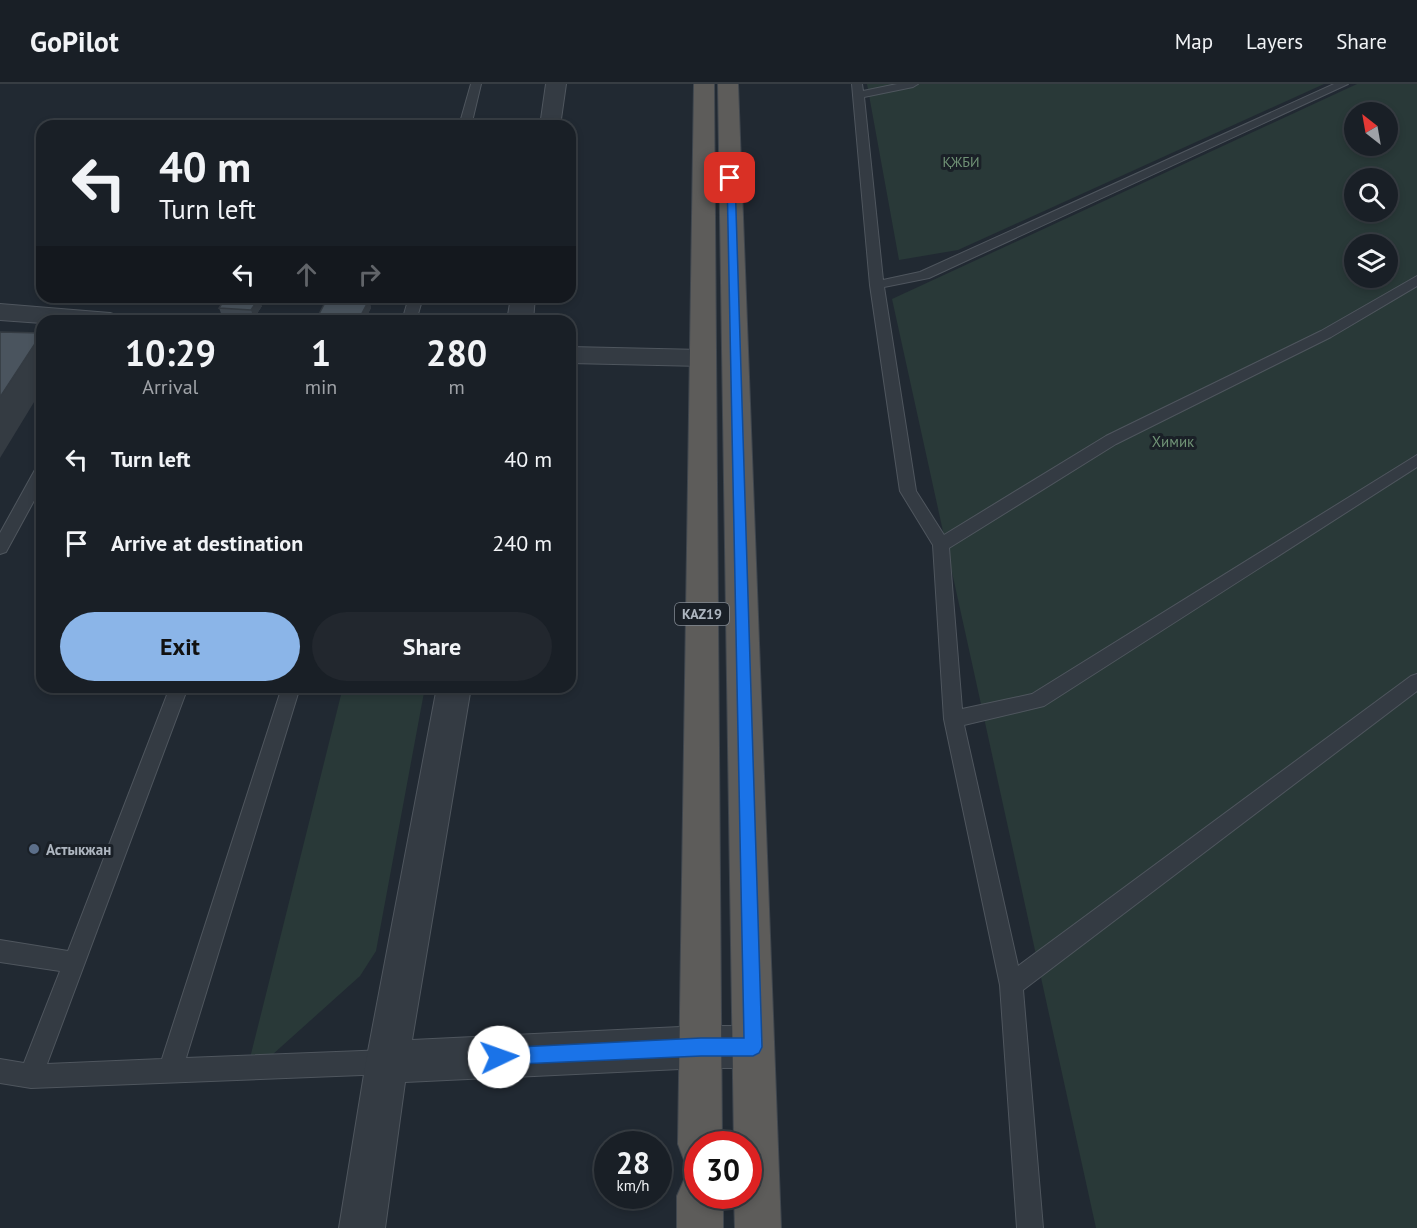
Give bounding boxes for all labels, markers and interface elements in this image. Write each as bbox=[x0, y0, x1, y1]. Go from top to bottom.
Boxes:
text: GoPilot bbox=[30, 23, 119, 60]
text: Map bbox=[1175, 28, 1213, 55]
text: Layers bbox=[1246, 28, 1303, 55]
text: Share bbox=[1336, 28, 1387, 55]
north arrow bbox=[1344, 102, 1398, 156]
map controls bbox=[1344, 102, 1398, 288]
text: 40 m bbox=[159, 139, 251, 194]
icon: left bbox=[60, 144, 138, 222]
pin bbox=[704, 152, 755, 203]
park label: ҚЖБИ bbox=[942, 153, 980, 171]
icon: arrive bbox=[713, 161, 746, 194]
button: search bbox=[1344, 168, 1398, 222]
text: Turn left bbox=[159, 192, 256, 226]
button: layers bbox=[1344, 234, 1398, 288]
icon: left bbox=[227, 258, 260, 291]
icon: ahead bbox=[290, 258, 323, 291]
icon: right bbox=[353, 258, 386, 291]
text: 10:29 bbox=[125, 329, 216, 376]
text: 1 bbox=[311, 329, 331, 376]
text: 280 bbox=[426, 329, 487, 376]
text: Arrival bbox=[142, 374, 198, 400]
text: min bbox=[305, 374, 337, 400]
text: m bbox=[449, 374, 465, 400]
park label: Химик bbox=[1152, 432, 1195, 451]
icon: left bbox=[60, 443, 93, 476]
text: Turn left bbox=[111, 445, 191, 473]
text: 40 m bbox=[504, 445, 552, 473]
icon: arrive bbox=[60, 527, 93, 560]
text: Arrive at destination bbox=[111, 529, 303, 557]
text: 240 m bbox=[492, 529, 552, 557]
road number: KAZ19 bbox=[675, 603, 729, 625]
button: Exit bbox=[60, 612, 300, 681]
button: Share bbox=[312, 612, 552, 681]
place label: Астыкжан bbox=[46, 840, 111, 859]
marker: Астыкжан bbox=[27, 842, 41, 856]
position arrow bbox=[467, 1025, 531, 1089]
speed limit sign: 30 bbox=[684, 1131, 762, 1209]
text: 28 bbox=[616, 1143, 650, 1182]
text: km/h bbox=[617, 1176, 649, 1195]

